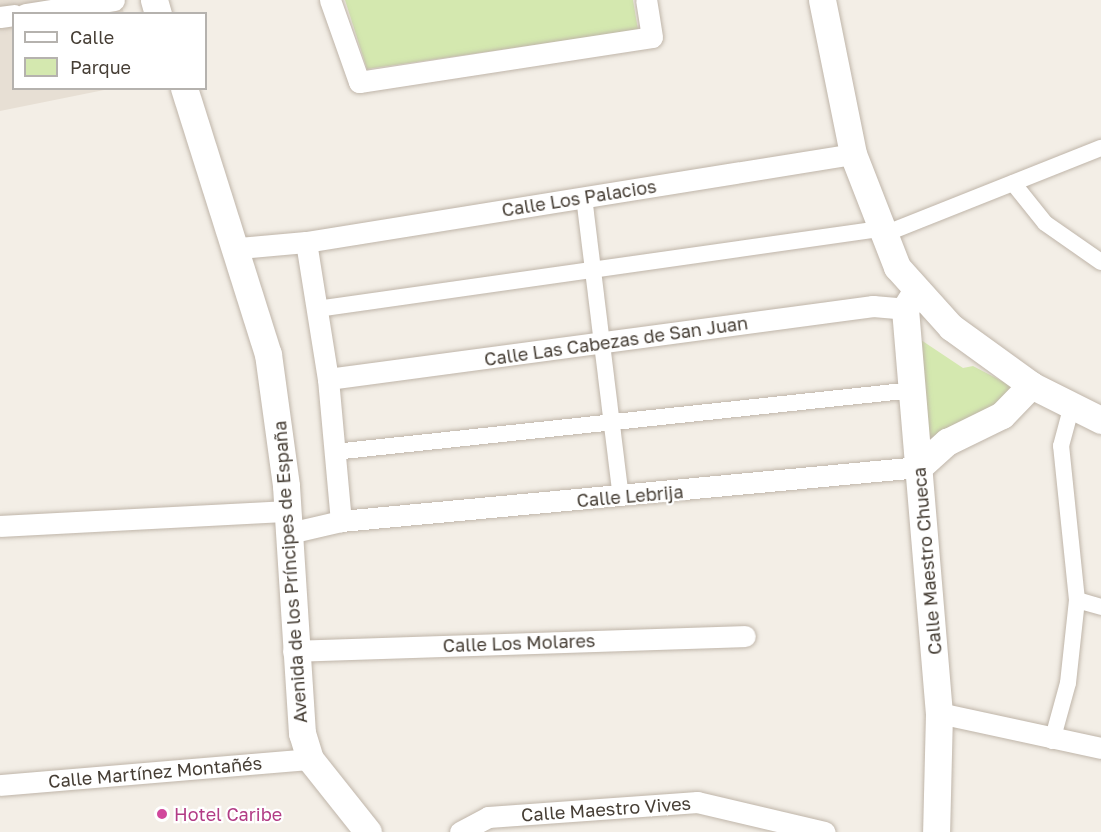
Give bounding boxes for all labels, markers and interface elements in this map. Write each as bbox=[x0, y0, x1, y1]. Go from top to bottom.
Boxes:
legend bbox=[12, 12, 207, 90]
text: Calle bbox=[70, 26, 114, 48]
text: Parque bbox=[70, 56, 131, 78]
street label: Calle Los Palacios bbox=[500, 175, 658, 221]
street label: Calle Las Cabezas de San Juan bbox=[483, 312, 749, 370]
street label: Avenida de los Príncipes de España bbox=[269, 420, 311, 724]
street label: Calle Maestro Chueca bbox=[908, 466, 946, 656]
street label: Calle Lebrija bbox=[576, 481, 684, 511]
street label: Calle Los Molares bbox=[442, 630, 596, 656]
street label: Calle Martínez Montañés bbox=[47, 752, 263, 792]
street label: Calle Maestro Vives bbox=[520, 792, 692, 826]
place label: Hotel Caribe bbox=[174, 803, 282, 825]
marker: Hotel Caribe bbox=[155, 807, 169, 821]

